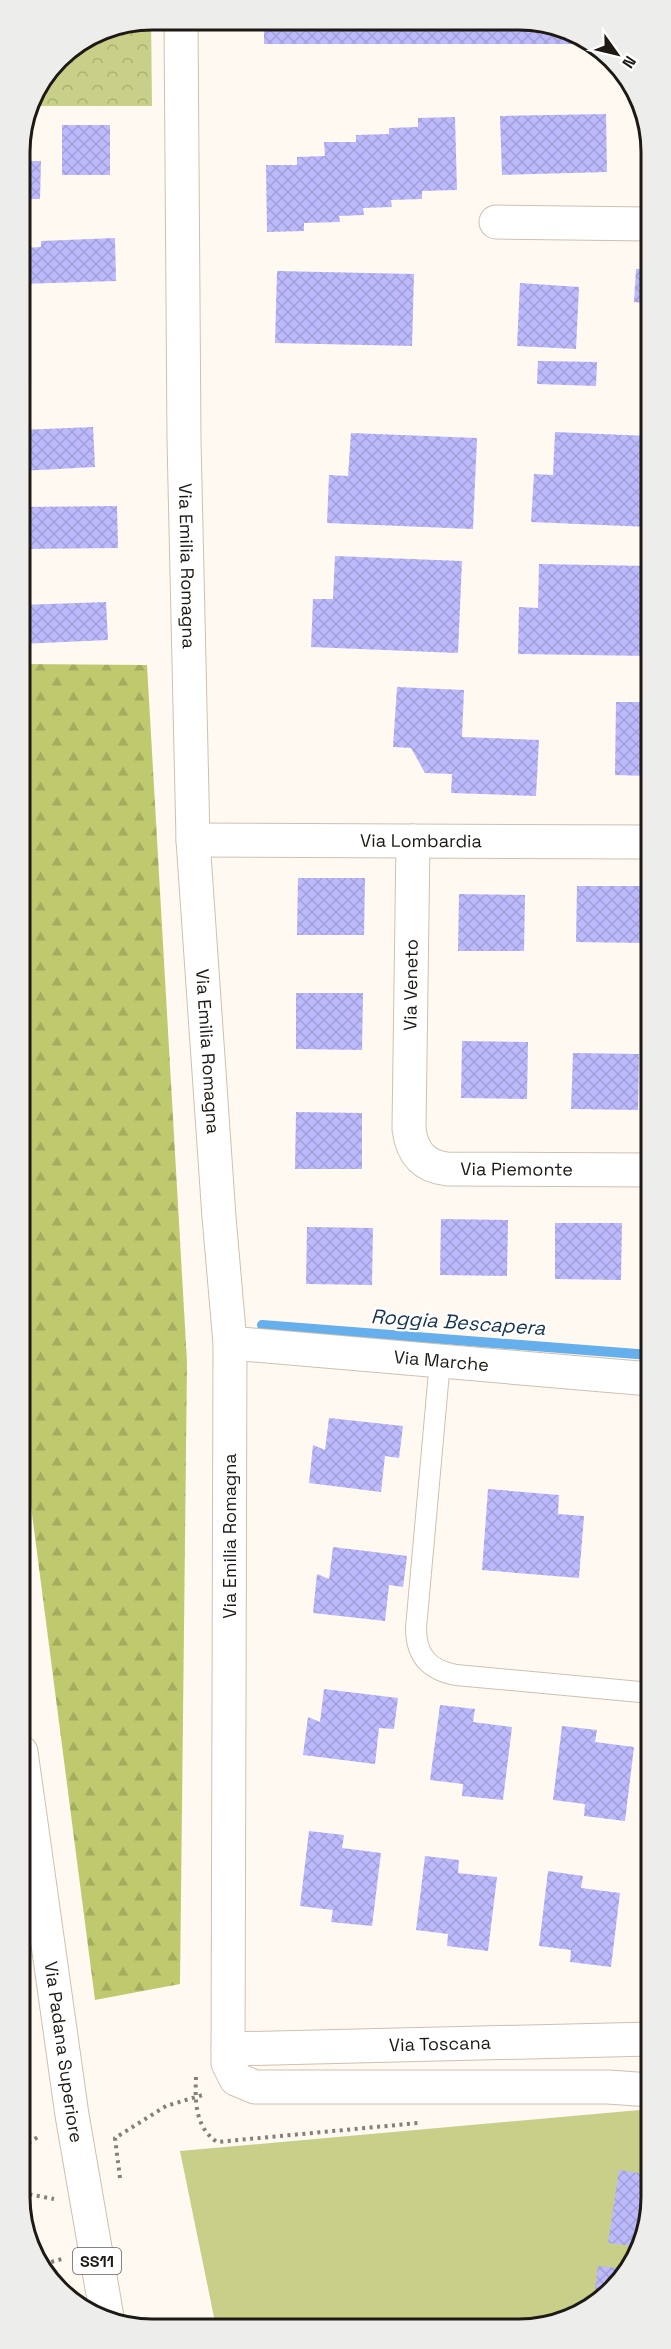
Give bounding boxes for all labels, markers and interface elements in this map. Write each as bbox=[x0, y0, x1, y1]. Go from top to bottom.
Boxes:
north arrow bbox=[587, 24, 647, 84]
text: N bbox=[617, 52, 641, 72]
street label: Via Emilia Romagna bbox=[174, 483, 201, 649]
street label: Via Lombardia bbox=[360, 829, 482, 852]
street label: Via Veneto bbox=[398, 939, 423, 1031]
street label: Via Emilia Romagna bbox=[191, 968, 225, 1135]
street label: Via Piemonte bbox=[460, 1157, 573, 1181]
water label: Roggia Bescapera bbox=[370, 1303, 547, 1341]
street label: Via Marche bbox=[393, 1345, 490, 1376]
street label: Via Emilia Romagna bbox=[218, 1453, 241, 1619]
street label: Via Padana Superiore bbox=[40, 1960, 89, 2144]
street label: Via Toscana bbox=[389, 2031, 491, 2056]
road number: SS11 bbox=[73, 2248, 121, 2274]

